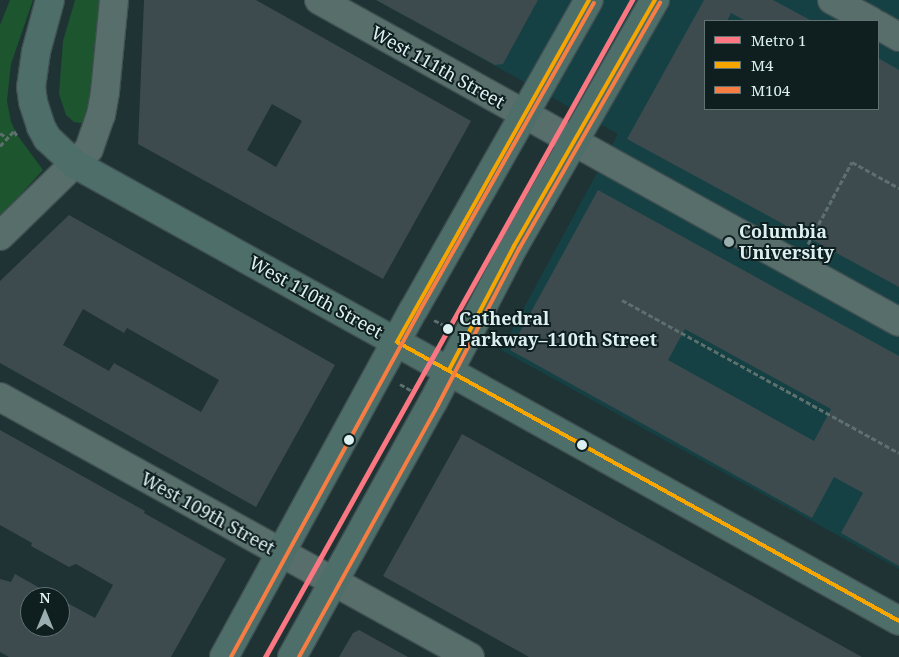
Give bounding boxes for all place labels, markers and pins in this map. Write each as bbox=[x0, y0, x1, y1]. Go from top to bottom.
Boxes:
place label: Columbia University bbox=[739, 221, 834, 264]
marker: Columbia University bbox=[723, 236, 735, 248]
place label: Cathedral Parkway–110th Street bbox=[459, 308, 657, 350]
marker: Cathedral Parkway–110th Street bbox=[441, 322, 455, 336]
unlabelled marker bbox=[344, 435, 354, 445]
unlabelled marker bbox=[577, 440, 587, 450]

